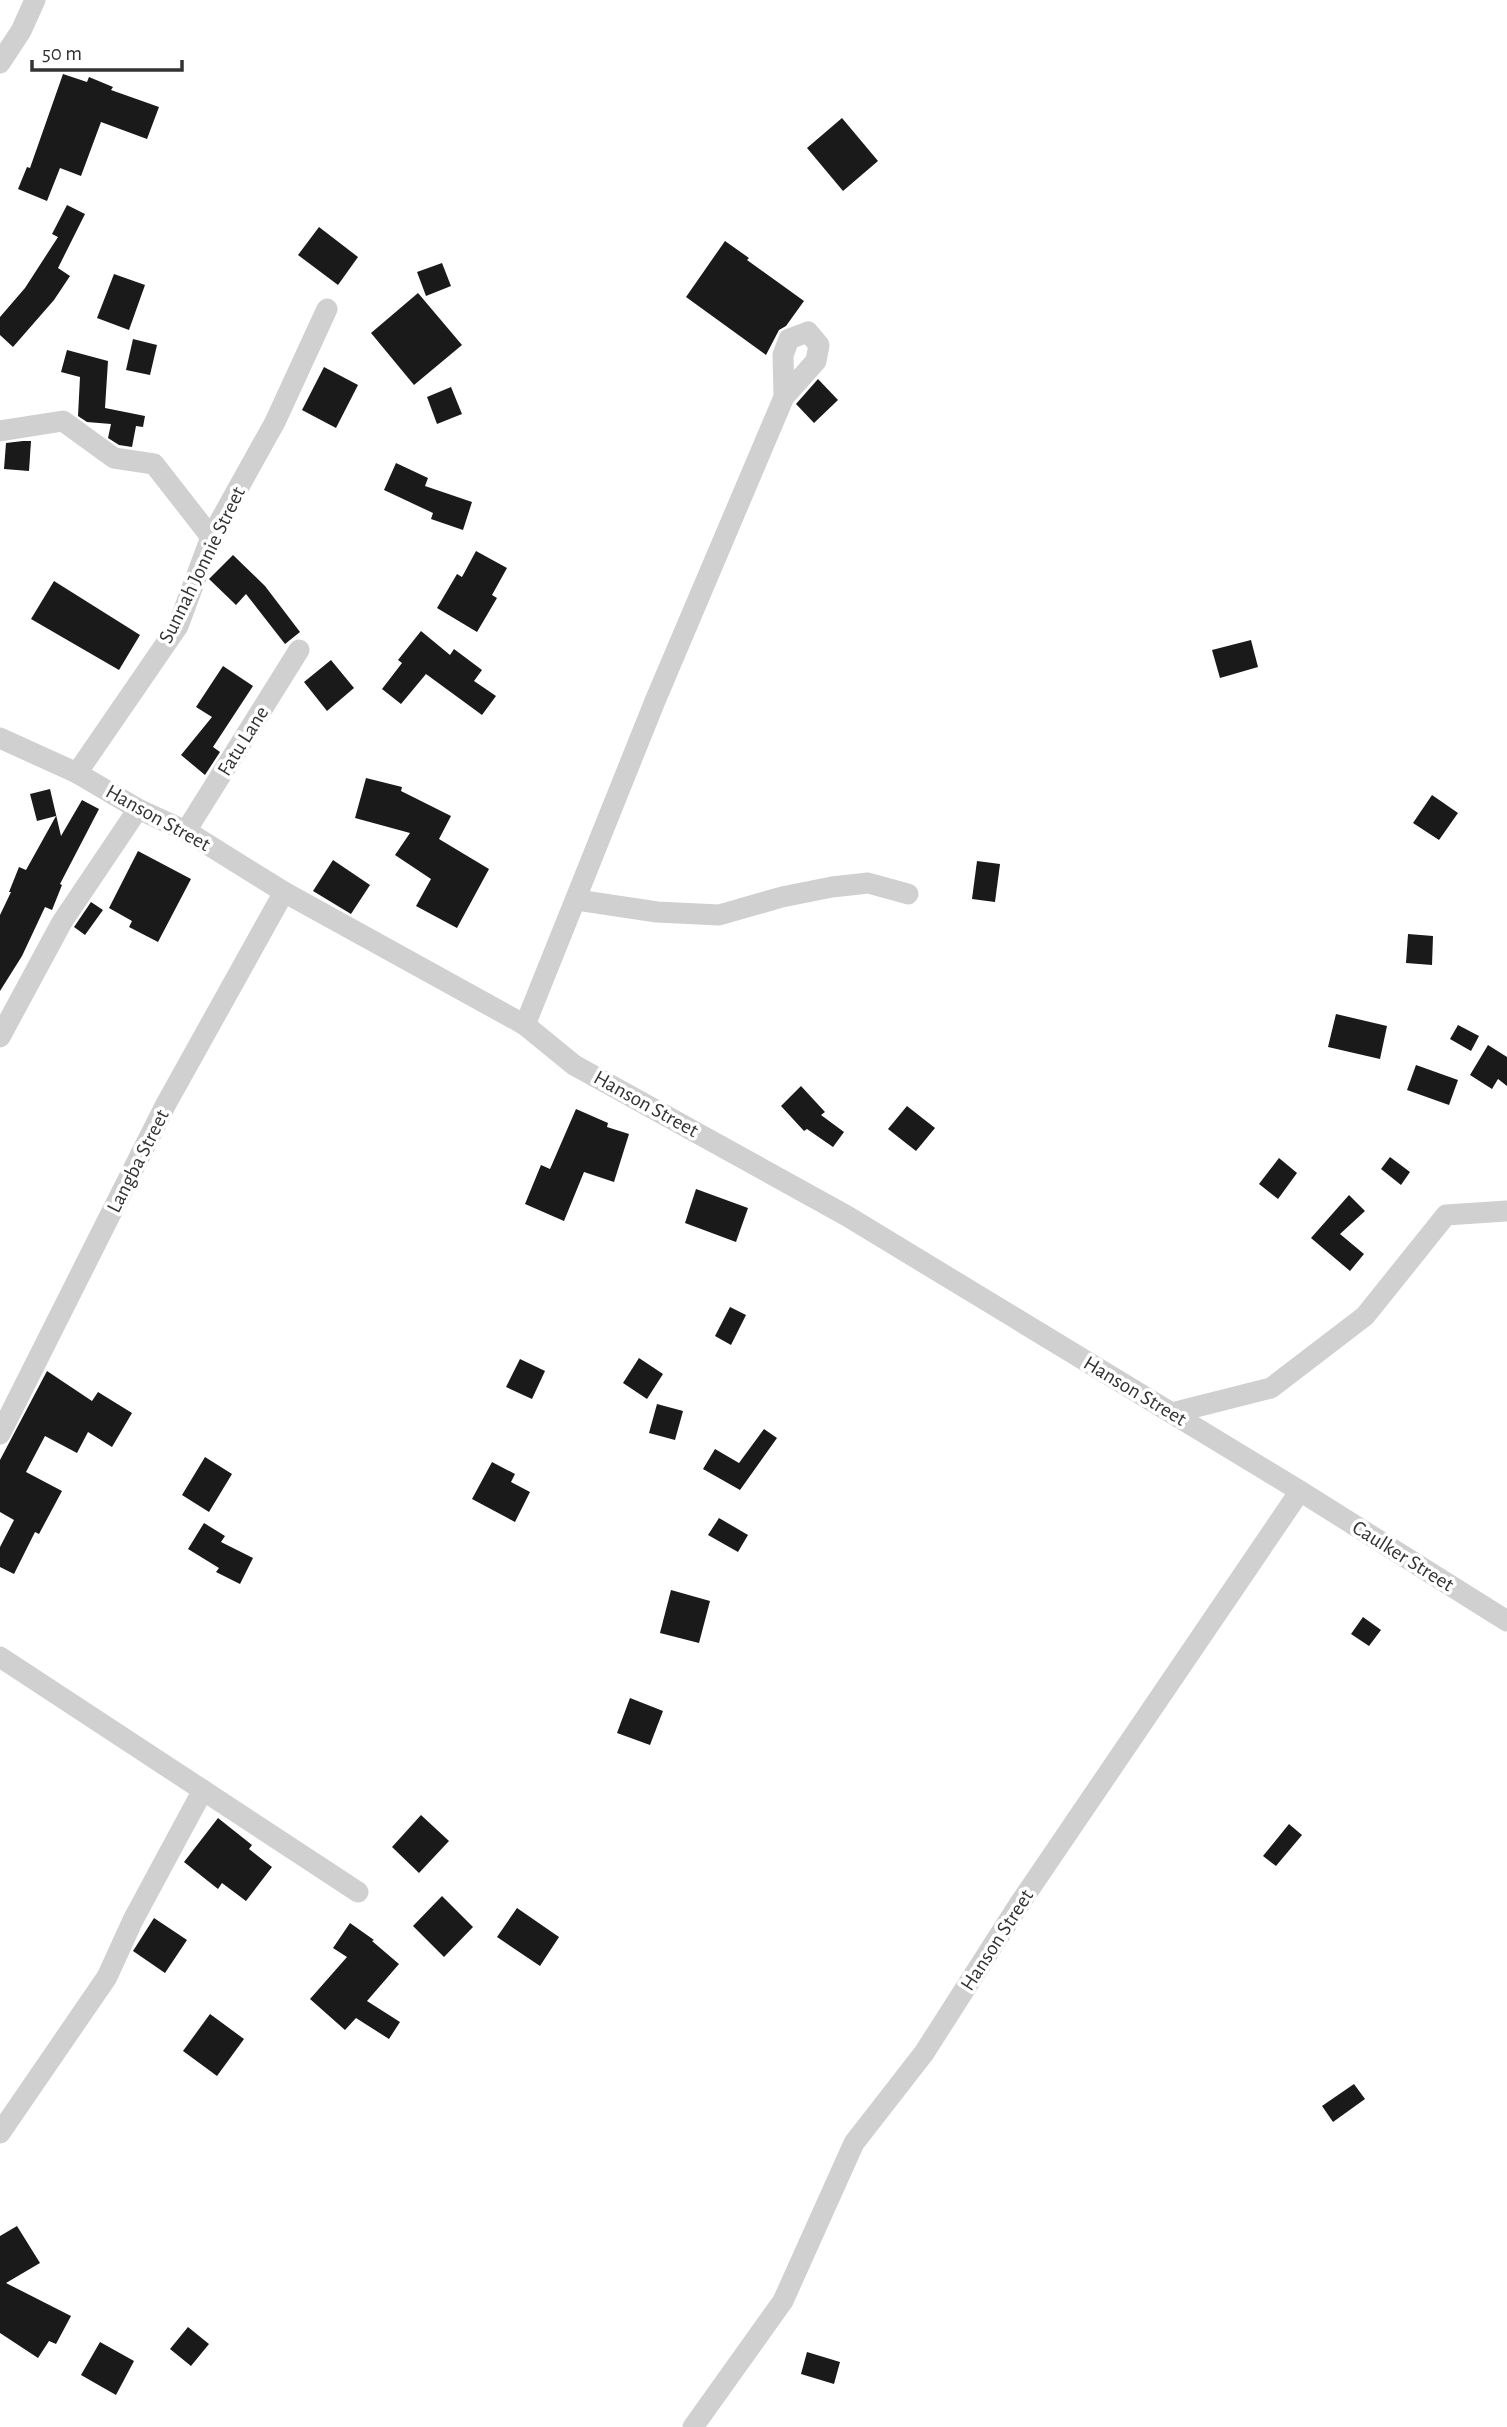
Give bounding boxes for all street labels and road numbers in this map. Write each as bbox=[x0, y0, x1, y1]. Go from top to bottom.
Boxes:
street label: Sunnah Jonnie Street bbox=[155, 483, 249, 647]
street label: Fatu Lane bbox=[213, 702, 273, 780]
street label: Hanson Street bbox=[102, 781, 214, 855]
street label: Hanson Street bbox=[590, 1067, 702, 1141]
street label: Langba Street bbox=[103, 1106, 173, 1216]
street label: Hanson Street bbox=[1080, 1352, 1190, 1430]
street label: Caulker Street bbox=[1349, 1517, 1458, 1596]
street label: Hanson Street bbox=[957, 1885, 1038, 1994]

